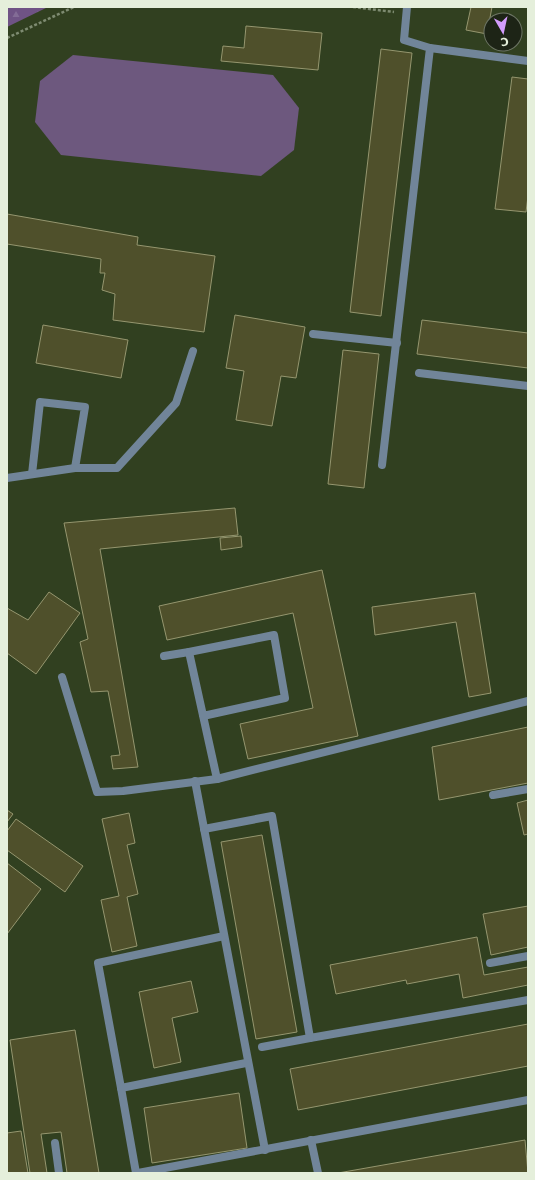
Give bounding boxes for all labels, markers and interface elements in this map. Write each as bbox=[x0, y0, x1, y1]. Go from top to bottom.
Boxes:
north arrow bbox=[483, 12, 523, 52]
text: С bbox=[499, 34, 509, 48]

